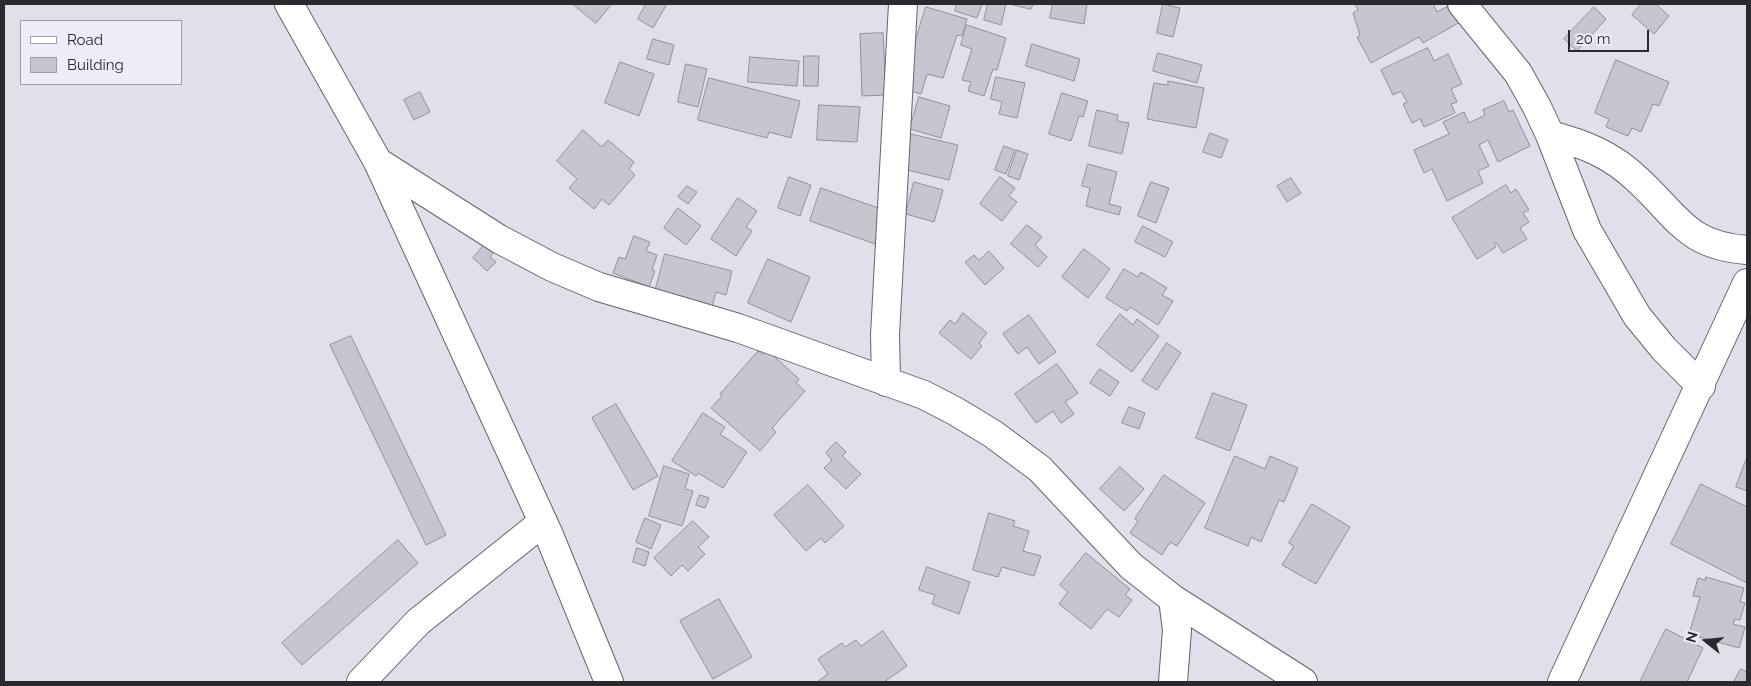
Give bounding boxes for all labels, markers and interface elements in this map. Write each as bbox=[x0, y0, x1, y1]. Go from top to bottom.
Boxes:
legend bbox=[20, 20, 182, 85]
scale bar bbox=[1571, 20, 1652, 52]
text: 20 m bbox=[1576, 30, 1611, 48]
text: Road bbox=[67, 31, 103, 49]
text: Building bbox=[67, 56, 124, 74]
north arrow bbox=[1681, 616, 1731, 666]
text: N bbox=[1682, 630, 1701, 644]

